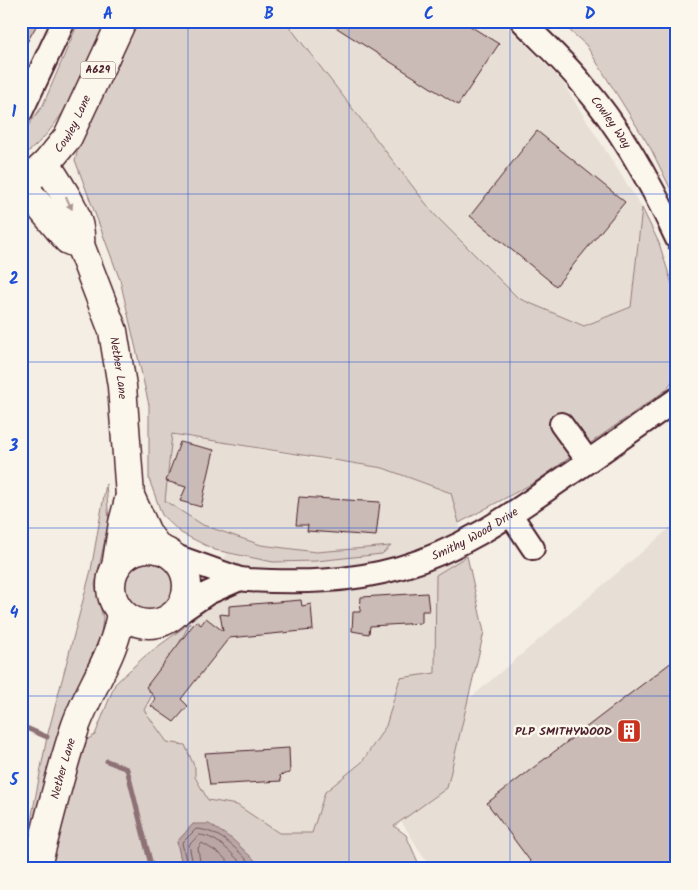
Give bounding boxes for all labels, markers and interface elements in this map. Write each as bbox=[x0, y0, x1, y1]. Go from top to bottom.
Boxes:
text: A bbox=[103, 2, 113, 27]
text: B bbox=[264, 2, 274, 27]
text: C bbox=[424, 2, 434, 27]
text: D bbox=[585, 2, 596, 27]
road number: A629 bbox=[80, 62, 116, 78]
street label: Cowley Lane bbox=[49, 91, 96, 157]
street label: Cowley Way bbox=[586, 92, 636, 152]
text: 1 bbox=[12, 100, 17, 125]
one-way arrow bbox=[65, 196, 73, 210]
text: 2 bbox=[9, 267, 19, 292]
street label: Nether Lane bbox=[105, 335, 132, 400]
text: 3 bbox=[9, 434, 19, 459]
street label: Smithy Wood Drive bbox=[429, 502, 522, 565]
text: 4 bbox=[10, 601, 19, 626]
building icon: PLP SMITHYWOOD bbox=[616, 718, 642, 744]
place label: PLP SMITHYWOOD bbox=[515, 722, 612, 741]
street label: Nether Lane bbox=[45, 735, 81, 801]
text: 5 bbox=[9, 768, 20, 793]

